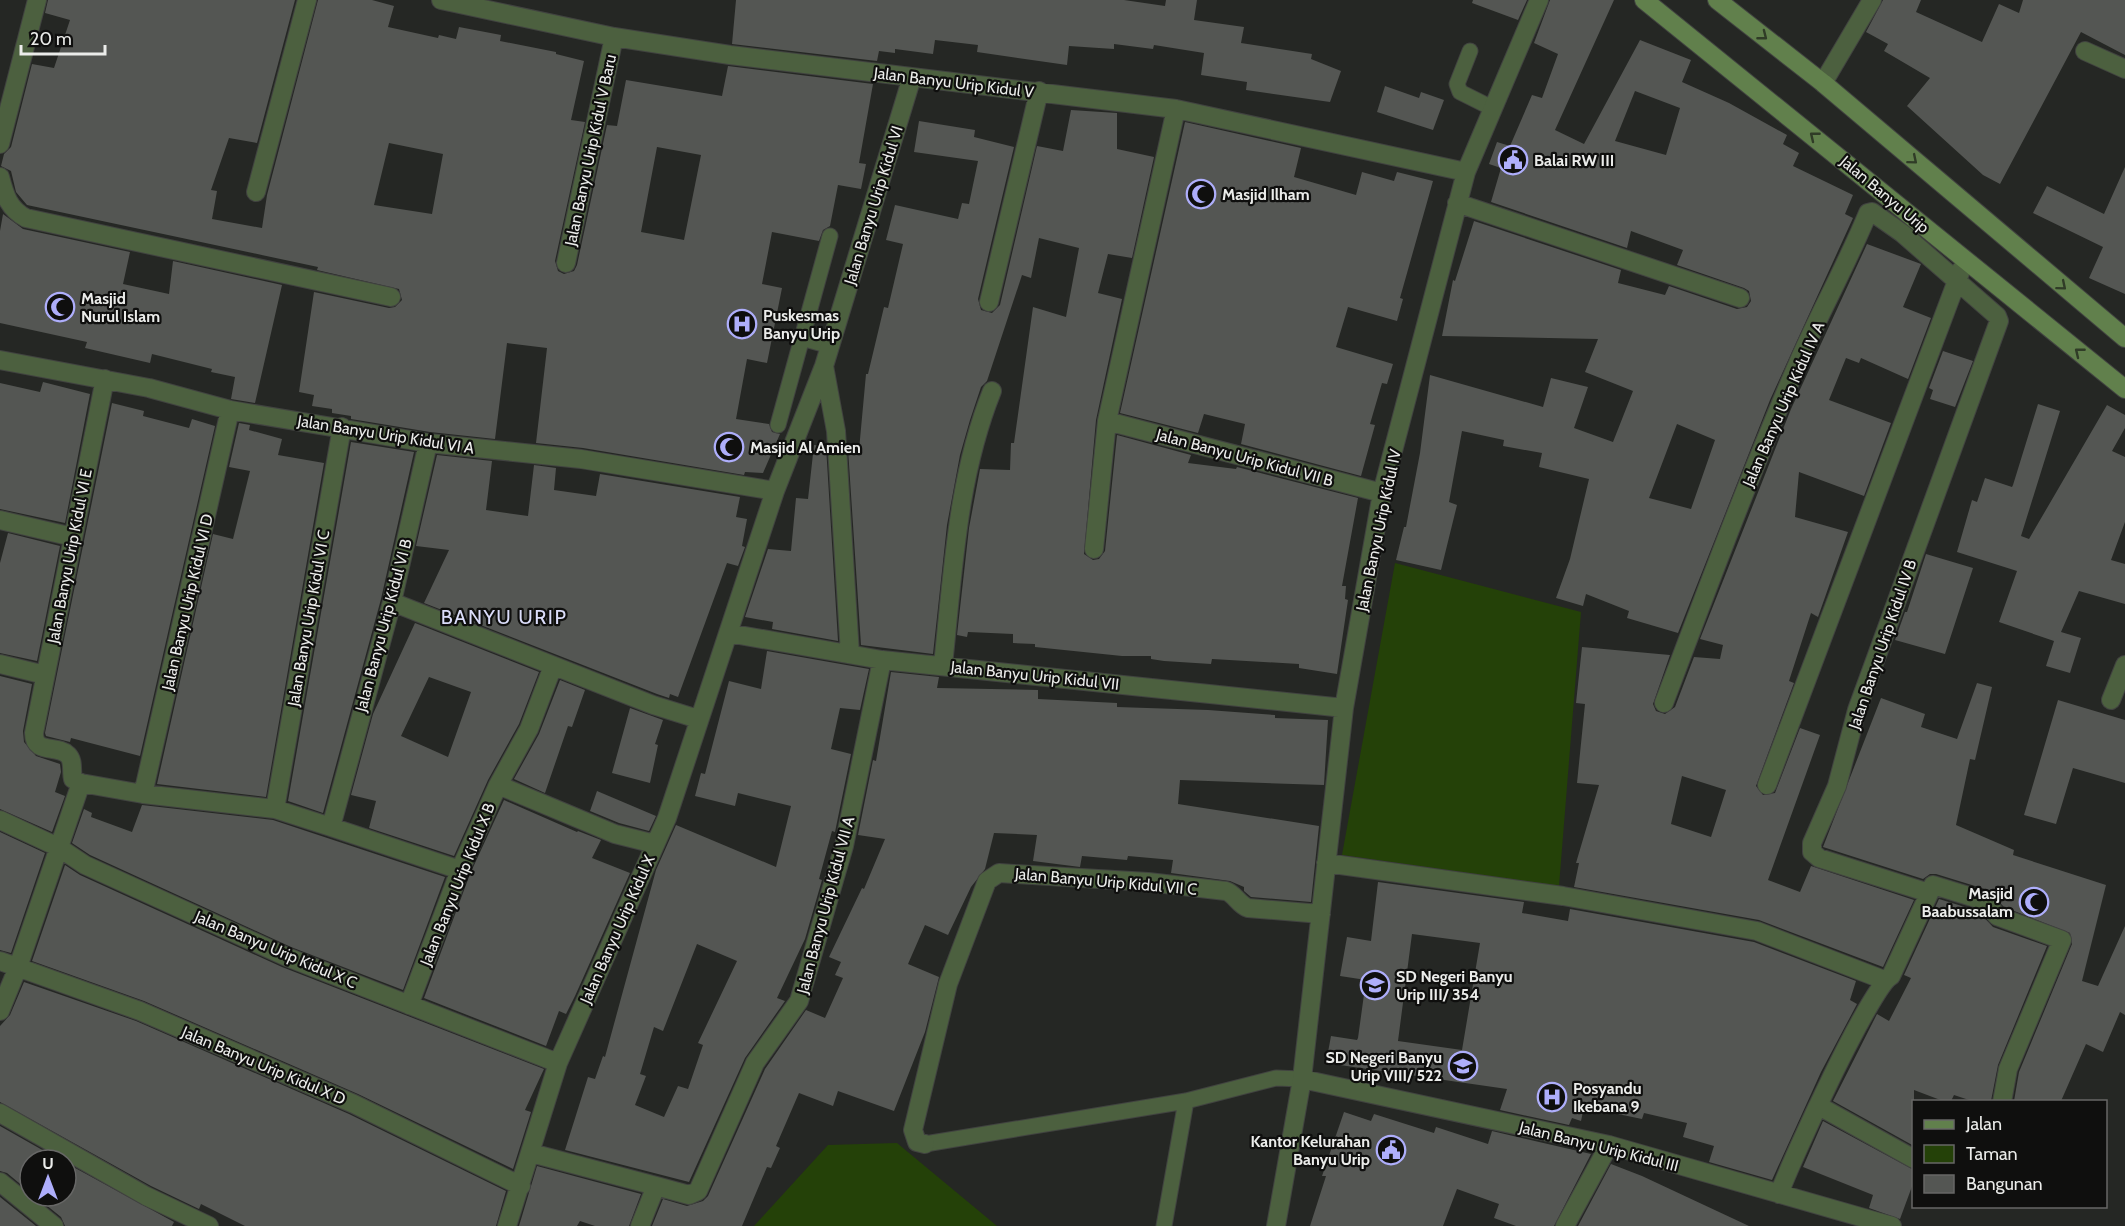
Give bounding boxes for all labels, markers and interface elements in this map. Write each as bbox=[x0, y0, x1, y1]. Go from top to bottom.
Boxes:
scale bar bbox=[21, 18, 105, 56]
text: 20 m bbox=[30, 28, 72, 50]
one-way arrow bbox=[1756, 29, 1767, 40]
street label: Jalan Banyu Urip Kidul V Baru bbox=[561, 53, 620, 249]
street label: Jalan Banyu Urip Kidul V bbox=[872, 63, 1035, 102]
street label: Jalan Banyu Urip Kidul VI bbox=[840, 123, 907, 288]
one-way arrow bbox=[1810, 132, 1821, 143]
public building icon: Balai RW III bbox=[1497, 144, 1529, 176]
place label: Balai RW III bbox=[1534, 151, 1614, 170]
street label: Jalan Banyu Urip bbox=[1836, 151, 1933, 237]
one-way arrow bbox=[1906, 153, 1917, 164]
mosque icon: Masjid Ilham bbox=[1185, 178, 1217, 210]
place label: Masjid Ilham bbox=[1222, 185, 1310, 204]
one-way arrow bbox=[2055, 279, 2066, 290]
place label: Masjid Nurul Islam bbox=[81, 289, 160, 326]
mosque icon: Masjid Nurul Islam bbox=[44, 291, 76, 323]
place label: Puskesmas Banyu Urip bbox=[763, 306, 840, 343]
hospital icon: Puskesmas Banyu Urip bbox=[726, 308, 758, 340]
street label: Jalan Banyu Urip Kidul IV A bbox=[1738, 319, 1829, 491]
one-way arrow bbox=[2075, 349, 2086, 360]
street label: Jalan Banyu Urip Kidul VI A bbox=[295, 411, 476, 458]
street label: Jalan Banyu Urip Kidul VII B bbox=[1153, 424, 1336, 490]
mosque icon: Masjid Al Amien bbox=[713, 431, 745, 463]
place label: Masjid Al Amien bbox=[750, 438, 861, 457]
street label: Jalan Banyu Urip Kidul IV bbox=[1352, 447, 1405, 614]
street label: Jalan Banyu Urip Kidul VI E bbox=[43, 467, 96, 646]
street label: Jalan Banyu Urip Kidul VI D bbox=[158, 512, 217, 693]
street label: Jalan Banyu Urip Kidul VI C bbox=[283, 528, 333, 709]
street label: Jalan Banyu Urip Kidul VI B bbox=[351, 536, 416, 715]
street label: Jalan Banyu Urip Kidul IV B bbox=[1844, 556, 1921, 733]
district label: BANYU URIP bbox=[441, 605, 567, 629]
street label: Jalan Banyu Urip Kidul VII bbox=[949, 657, 1120, 694]
street label: Jalan Banyu Urip Kidul X B bbox=[416, 800, 499, 969]
street label: Jalan Banyu Urip Kidul VII A bbox=[792, 814, 858, 997]
street label: Jalan Banyu Urip Kidul X bbox=[576, 851, 659, 1007]
street label: Jalan Banyu Urip Kidul VII C bbox=[1013, 864, 1198, 899]
place label: Masjid Baabussalam bbox=[1921, 884, 2013, 921]
mosque icon: Masjid Baabussalam bbox=[2018, 886, 2050, 918]
street label: Jalan Banyu Urip Kidul X C bbox=[191, 906, 360, 992]
place label: SD Negeri Banyu Urip III/ 354 bbox=[1396, 967, 1513, 1004]
school or university icon: SD Negeri Banyu Urip III/ 354 bbox=[1359, 969, 1391, 1001]
street label: Jalan Banyu Urip Kidul X D bbox=[178, 1022, 349, 1109]
place label: SD Negeri Banyu Urip VIII/ 522 bbox=[1325, 1048, 1442, 1085]
school or university icon: SD Negeri Banyu Urip VIII/ 522 bbox=[1447, 1050, 1479, 1082]
place label: Posyandu Ikebana 9 bbox=[1573, 1079, 1642, 1116]
hospital icon: Posyandu Ikebana 9 bbox=[1536, 1081, 1568, 1113]
legend bbox=[1912, 1100, 2107, 1208]
text: Jalan bbox=[1965, 1113, 2002, 1135]
street label: Jalan Banyu Urip Kidul III bbox=[1516, 1117, 1681, 1175]
place label: Kantor Kelurahan Banyu Urip bbox=[1250, 1132, 1370, 1169]
public building icon: Kantor Kelurahan Banyu Urip bbox=[1375, 1134, 1407, 1166]
text: Taman bbox=[1966, 1143, 2018, 1165]
north arrow bbox=[18, 1148, 78, 1208]
text: U bbox=[42, 1154, 54, 1173]
text: Bangunan bbox=[1966, 1173, 2043, 1195]

